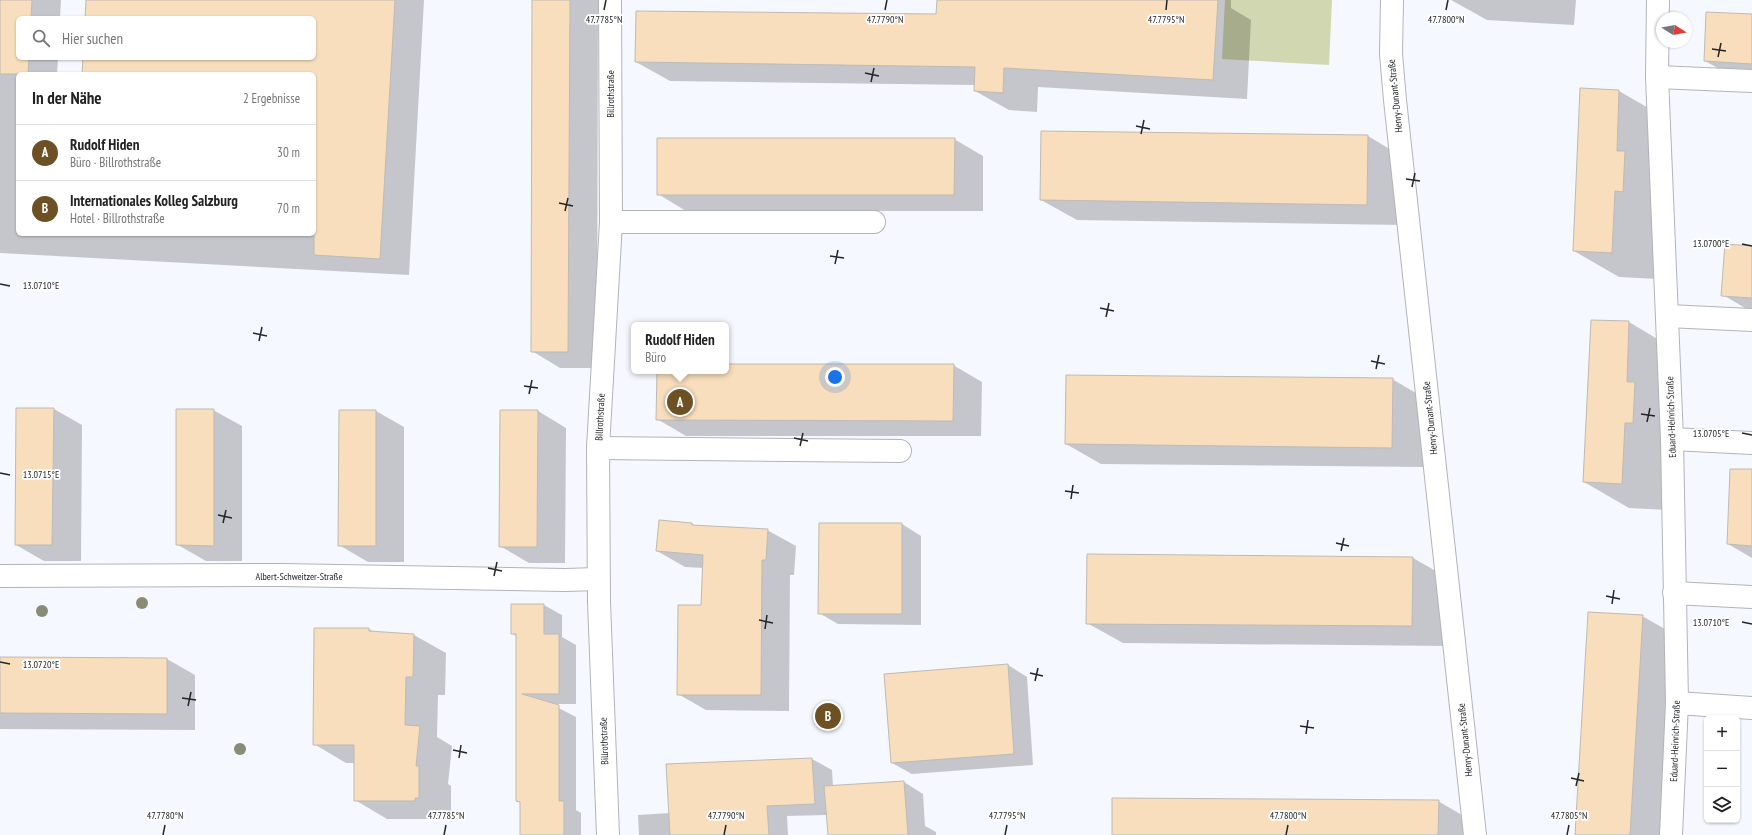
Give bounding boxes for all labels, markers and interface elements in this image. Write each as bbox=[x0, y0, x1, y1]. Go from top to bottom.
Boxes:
north arrow bbox=[1656, 12, 1692, 48]
text: 47.7785°N bbox=[586, 13, 622, 26]
text: 47.7790°N bbox=[867, 13, 903, 26]
text: 47.7795°N bbox=[1148, 13, 1184, 26]
text: 47.7800°N bbox=[1428, 13, 1464, 26]
search box bbox=[16, 16, 316, 60]
icon: search bbox=[30, 27, 52, 49]
text: Hier suchen bbox=[62, 29, 123, 48]
street label: Henry-Dunant-Straße bbox=[1385, 59, 1405, 133]
street label: Billrothstraße bbox=[604, 70, 617, 118]
text: In der Nähe bbox=[32, 87, 102, 109]
text: 2 Ergebnisse bbox=[243, 90, 300, 107]
text: Rudolf Hiden bbox=[70, 135, 140, 154]
text: A bbox=[42, 144, 48, 161]
text: 30 m bbox=[277, 144, 300, 161]
text: Büro · Billrothstraße bbox=[70, 154, 161, 171]
text: Internationales Kolleg Salzburg bbox=[70, 191, 238, 210]
text: B bbox=[42, 200, 48, 217]
text: 70 m bbox=[277, 200, 300, 217]
text: Hotel · Billrothstraße bbox=[70, 210, 165, 227]
text: 13.0700°E bbox=[1693, 237, 1729, 250]
text: 13.0710°E bbox=[23, 279, 59, 292]
popup bbox=[631, 322, 729, 374]
text: Rudolf Hiden bbox=[645, 330, 715, 349]
text: Büro bbox=[645, 349, 666, 366]
your location bbox=[825, 367, 845, 387]
street label: Eduard-Heinrich-Straße bbox=[1663, 376, 1679, 458]
street label: Henry-Dunant-Straße bbox=[1420, 381, 1440, 455]
pin: A bbox=[667, 387, 693, 417]
street label: Billrothstraße bbox=[592, 393, 608, 441]
text: 13.0705°E bbox=[1693, 427, 1729, 440]
text: 13.0715°E bbox=[23, 468, 59, 481]
street label: Albert-Schweitzer-Straße bbox=[255, 570, 343, 583]
text: 13.0710°E bbox=[1693, 616, 1729, 629]
text: 13.0720°E bbox=[23, 658, 59, 671]
street label: Eduard-Heinrich-Straße bbox=[1667, 700, 1683, 782]
pin: B bbox=[815, 701, 841, 731]
street label: Henry-Dunant-Straße bbox=[1455, 703, 1475, 777]
map controls bbox=[1704, 715, 1740, 823]
button: + bbox=[1704, 715, 1740, 751]
street label: Billrothstraße bbox=[597, 717, 611, 765]
button: − bbox=[1704, 751, 1740, 787]
button: layers bbox=[1704, 787, 1740, 823]
text: 47.7780°N bbox=[147, 809, 183, 822]
text: 47.7785°N bbox=[428, 809, 464, 822]
text: 47.7790°N bbox=[708, 809, 744, 822]
text: 47.7795°N bbox=[989, 809, 1025, 822]
text: 47.7800°N bbox=[1270, 809, 1306, 822]
text: 47.7805°N bbox=[1551, 809, 1587, 822]

